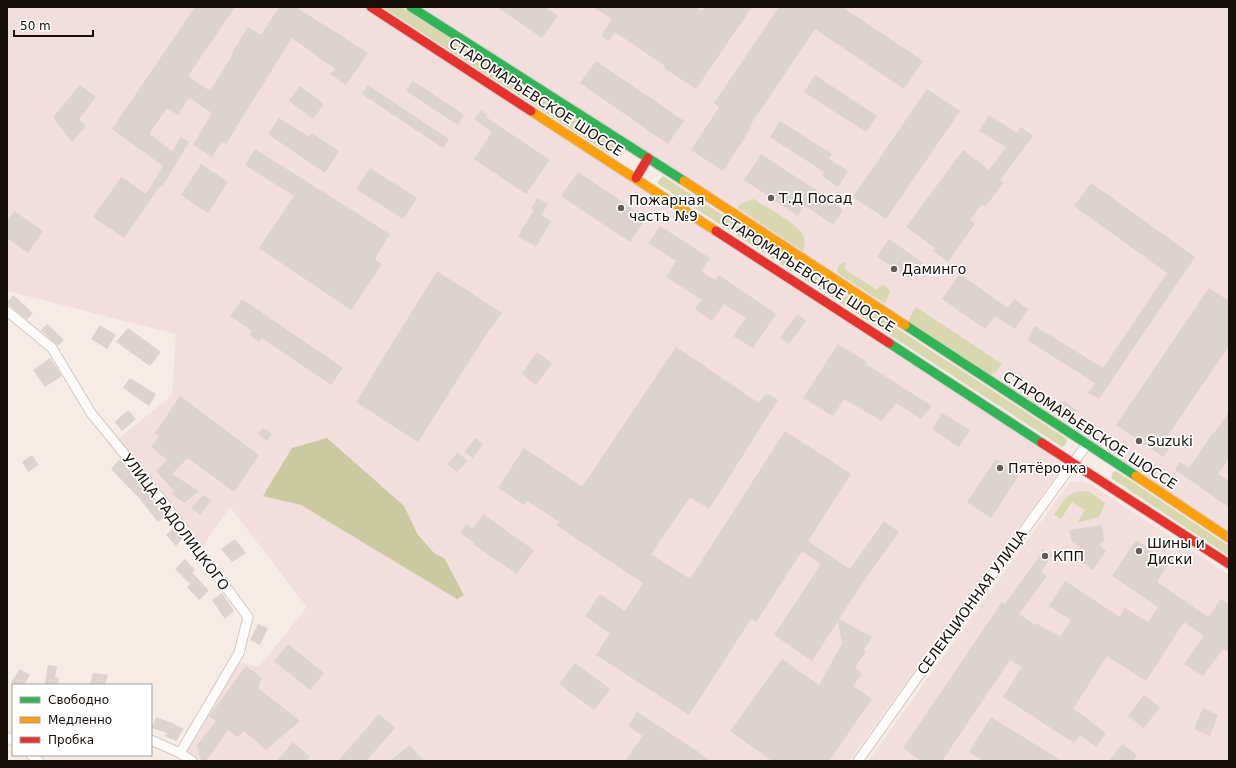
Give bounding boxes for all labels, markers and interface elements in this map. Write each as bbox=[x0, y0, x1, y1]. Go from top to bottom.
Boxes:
scale bar bbox=[14, 12, 93, 38]
text: 50 m bbox=[20, 19, 51, 33]
street label: СТАРОМАРЬЕВСКОЕ ШОССЕ bbox=[446, 35, 626, 159]
place label: Т.Д Посад bbox=[778, 190, 852, 206]
place label: Пожарная часть №9 bbox=[629, 192, 704, 224]
marker: Т.Д Посад bbox=[766, 193, 776, 203]
marker: Пожарная часть №9 bbox=[616, 203, 626, 213]
street label: СТАРОМАРЬЕВСКОЕ ШОССЕ bbox=[718, 211, 898, 335]
place label: Даминго bbox=[902, 261, 966, 277]
marker: Даминго bbox=[889, 264, 899, 274]
street label: СТАРОМАРЬЕВСКОЕ ШОССЕ bbox=[1000, 368, 1180, 492]
place label: Suzuki bbox=[1147, 433, 1193, 449]
marker: Suzuki bbox=[1134, 436, 1144, 446]
street label: УЛИЦА РАДОЛИЦКОГО bbox=[119, 451, 233, 593]
place label: Пятёрочка bbox=[1008, 460, 1086, 476]
marker: Пятёрочка bbox=[995, 463, 1005, 473]
street label: СЕЛЕКЦИОННАЯ УЛИЦА bbox=[914, 526, 1030, 678]
place label: Шины и Диски bbox=[1147, 535, 1205, 567]
marker: Шины и Диски bbox=[1134, 546, 1144, 556]
place label: КПП bbox=[1053, 548, 1084, 564]
marker: КПП bbox=[1040, 551, 1050, 561]
legend bbox=[12, 684, 152, 756]
text: Свободно bbox=[48, 693, 109, 707]
text: Медленно bbox=[48, 713, 112, 727]
text: Пробка bbox=[48, 733, 94, 747]

